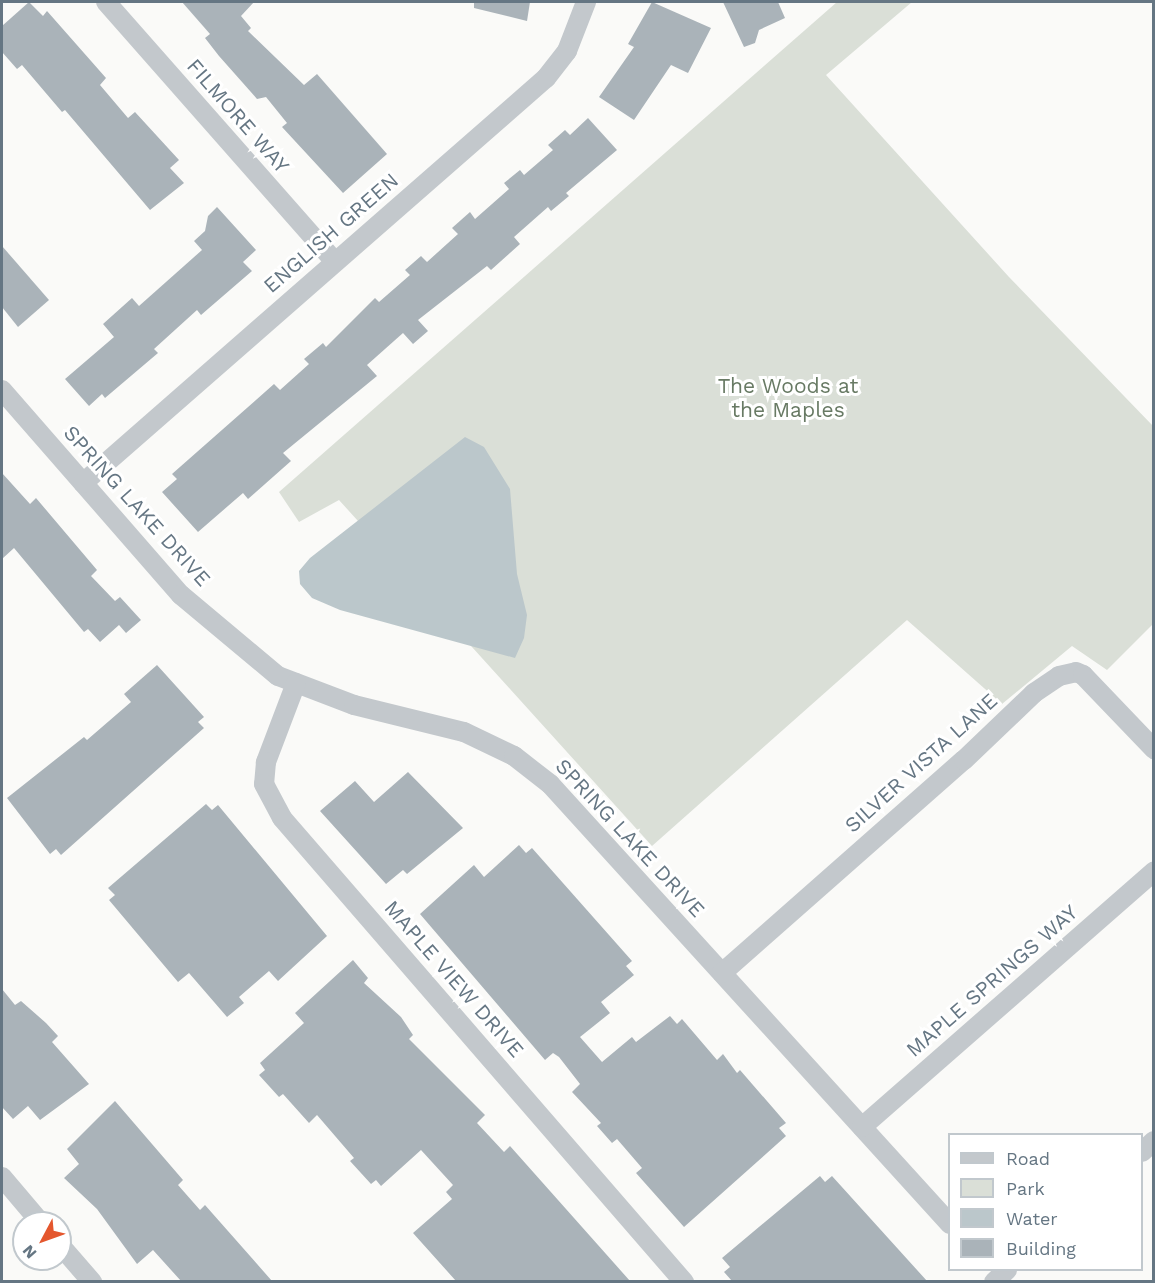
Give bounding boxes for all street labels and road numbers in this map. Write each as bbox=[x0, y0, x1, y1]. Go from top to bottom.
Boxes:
street label: FILMORE WAY bbox=[181, 54, 295, 178]
street label: ENGLISH GREEN bbox=[259, 168, 403, 298]
street label: SPRING LAKE DRIVE bbox=[58, 421, 216, 591]
street label: SILVER VISTA LANE bbox=[839, 687, 1003, 839]
street label: SPRING LAKE DRIVE bbox=[550, 754, 710, 922]
street label: MAPLE VIEW DRIVE bbox=[379, 895, 529, 1063]
street label: MAPLE SPRINGS WAY bbox=[901, 900, 1083, 1062]

